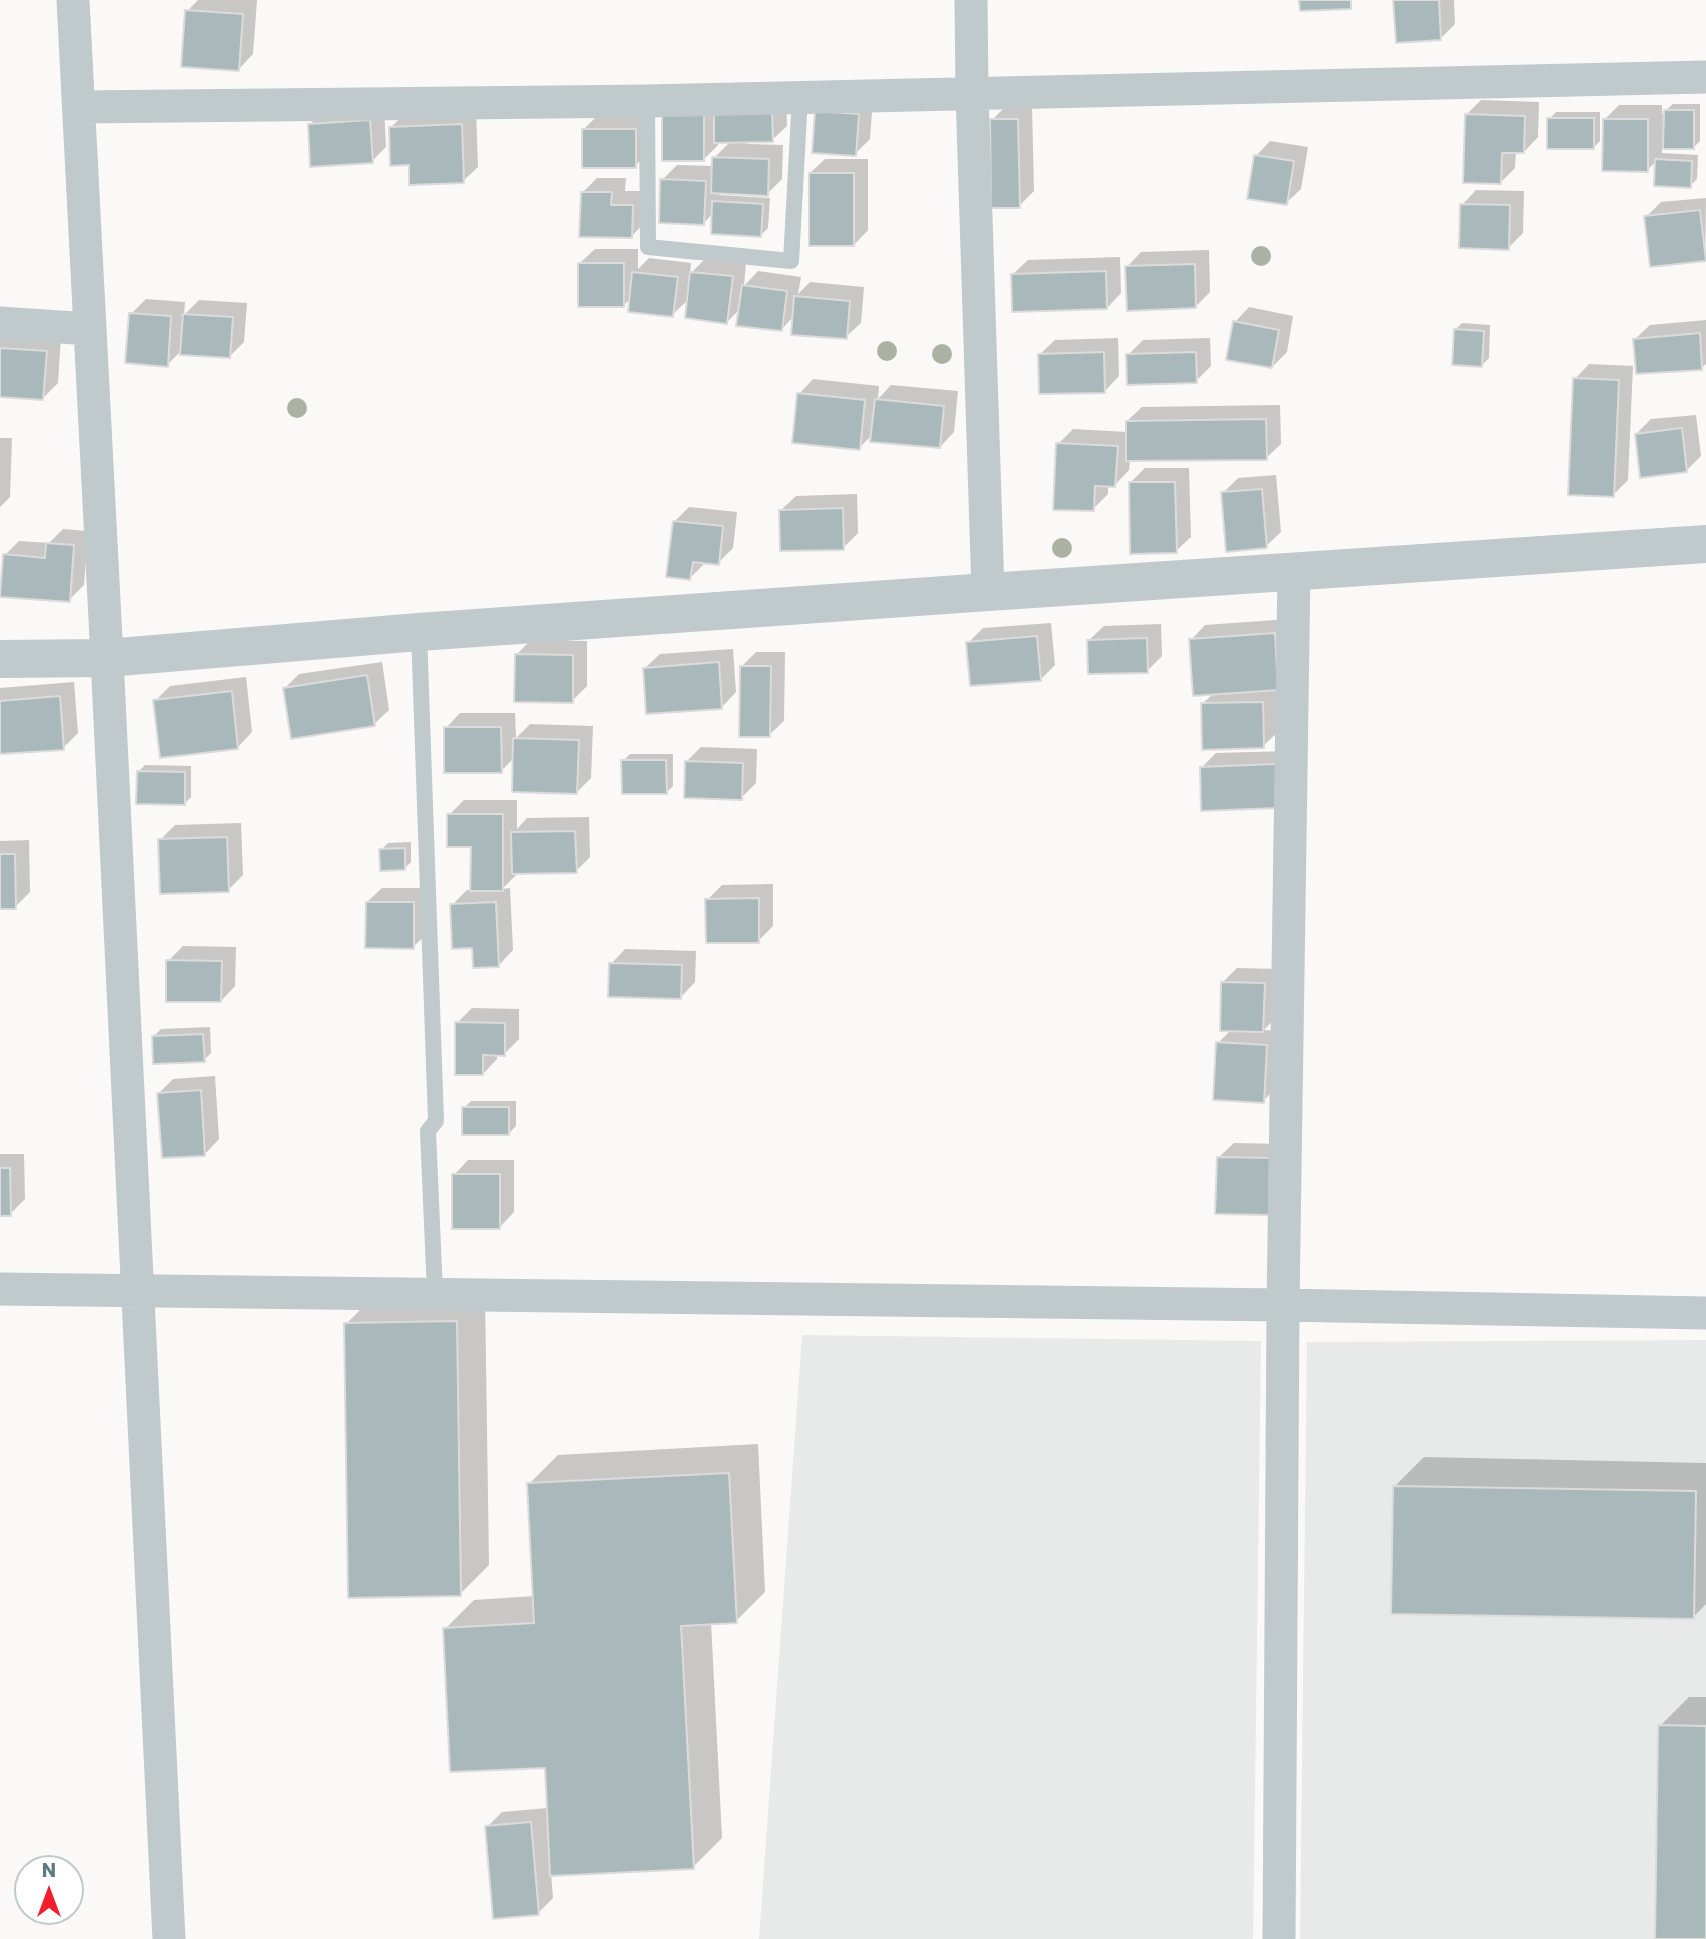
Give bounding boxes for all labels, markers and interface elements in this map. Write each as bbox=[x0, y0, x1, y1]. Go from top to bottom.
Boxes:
north arrow bbox=[14, 1855, 84, 1925]
text: N bbox=[42, 1857, 56, 1884]

